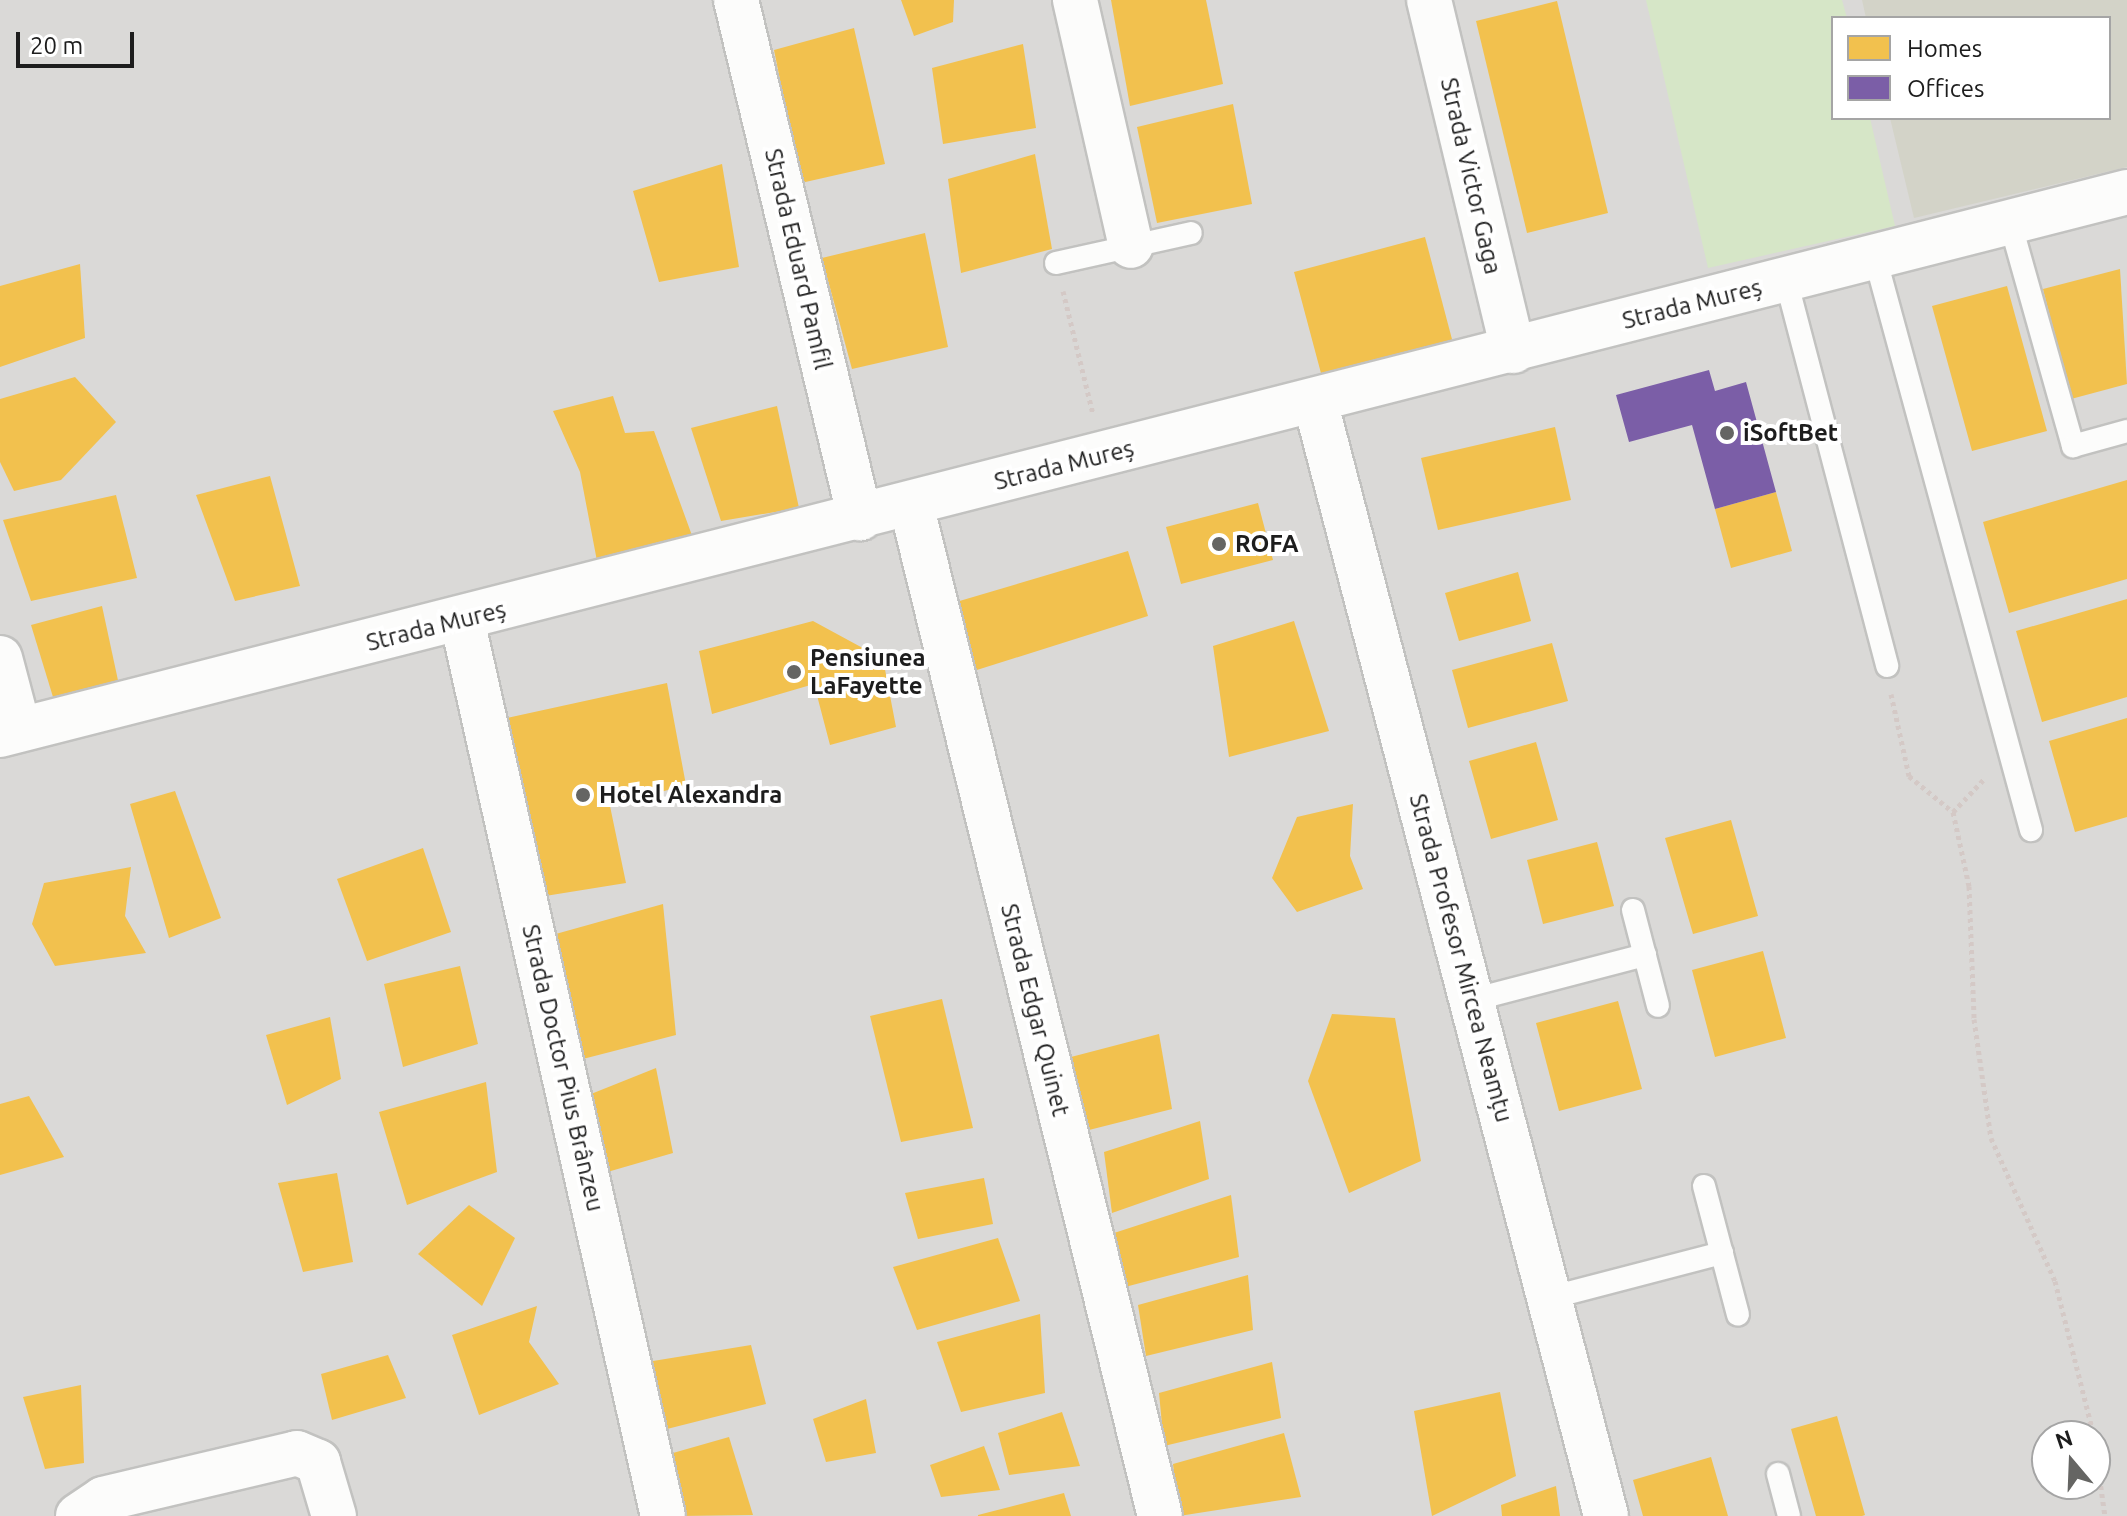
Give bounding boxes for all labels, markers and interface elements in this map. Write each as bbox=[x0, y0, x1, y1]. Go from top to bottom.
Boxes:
scale bar bbox=[20, 16, 138, 66]
legend bbox=[1831, 16, 2111, 120]
text: 20 m bbox=[30, 32, 83, 59]
text: Homes bbox=[1907, 35, 1982, 62]
street label: Strada Victor Gaga bbox=[1434, 75, 1508, 277]
text: Offices bbox=[1907, 75, 1985, 102]
street label: Strada Eduard Pamfil bbox=[759, 146, 837, 372]
street label: Strada Mureș bbox=[1619, 273, 1765, 335]
place label: iSoftBet bbox=[1743, 419, 1838, 447]
marker: iSoftBet bbox=[1718, 424, 1736, 442]
street label: Strada Mureș bbox=[991, 434, 1137, 496]
place label: ROFA bbox=[1235, 530, 1299, 558]
marker: ROFA bbox=[1210, 535, 1228, 553]
street label: Strada Mureș bbox=[363, 595, 509, 657]
place label: Pensiunea LaFayette bbox=[810, 644, 926, 700]
marker: Pensiunea LaFayette bbox=[785, 663, 803, 681]
place label: Hotel Alexandra bbox=[599, 781, 782, 809]
marker: Hotel Alexandra bbox=[574, 786, 592, 804]
street label: Strada Profesor Mircea Neamțu bbox=[1403, 791, 1519, 1125]
street label: Strada Edgar Quinet bbox=[995, 901, 1075, 1119]
street label: Strada Doctor Pius Brânzeu bbox=[516, 922, 610, 1214]
north arrow bbox=[2031, 1420, 2111, 1500]
text: N bbox=[2052, 1424, 2076, 1453]

